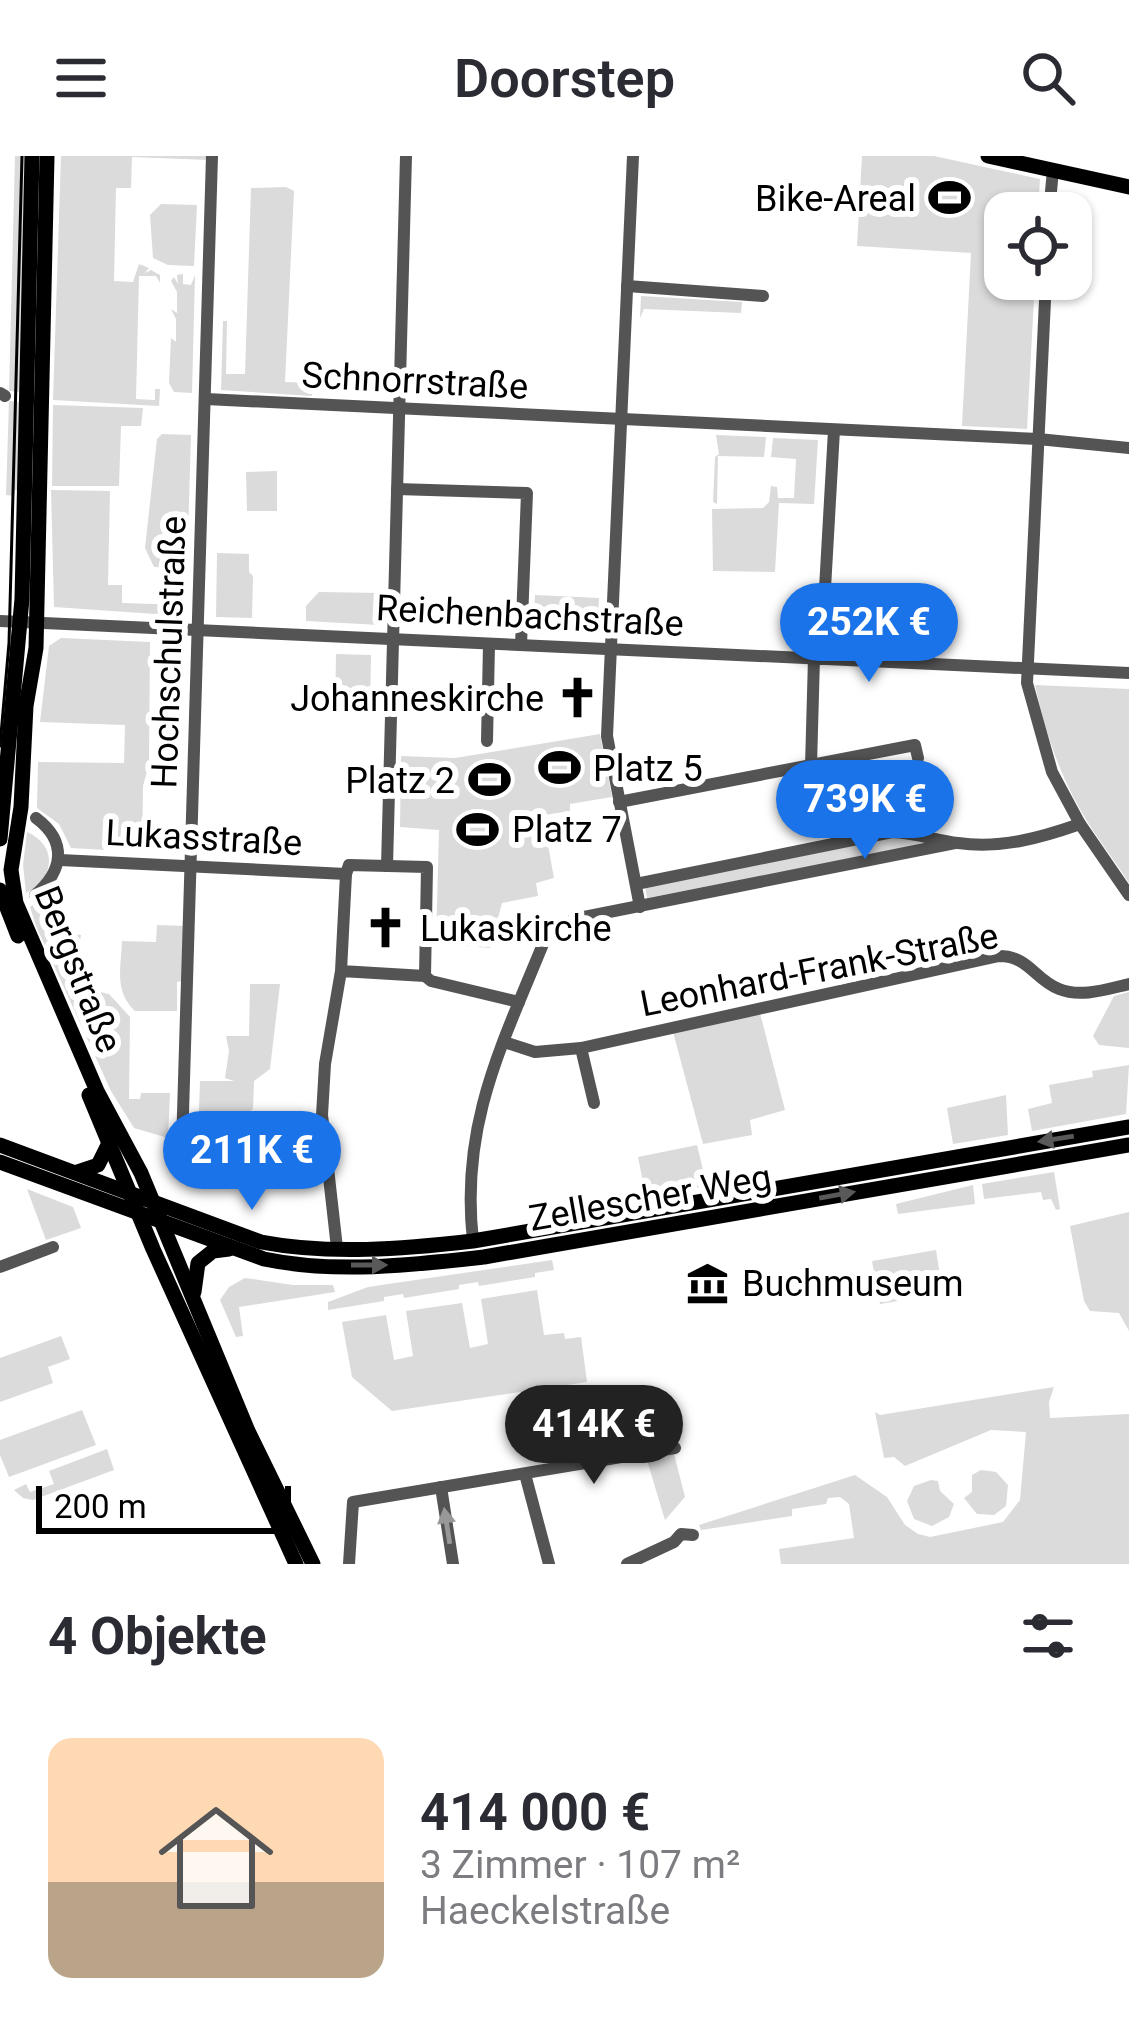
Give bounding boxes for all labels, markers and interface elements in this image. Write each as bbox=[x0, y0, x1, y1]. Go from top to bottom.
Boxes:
icon: menu bbox=[48, 45, 114, 111]
icon: search bbox=[1015, 45, 1081, 111]
text: Doorstep bbox=[454, 47, 675, 110]
sports icon: Bike-Areal bbox=[927, 175, 973, 221]
place label: Bike-Areal bbox=[755, 178, 916, 220]
map controls bbox=[984, 192, 1092, 300]
button: locate bbox=[984, 192, 1092, 300]
street label: Schnorrstraße bbox=[301, 354, 529, 408]
street label: Hochschulstraße bbox=[143, 515, 195, 789]
pin: 252K € bbox=[771, 583, 967, 685]
street label: Reichenbachstraße bbox=[375, 587, 685, 645]
text: 252K € bbox=[807, 599, 931, 645]
church icon: Johanneskirche bbox=[555, 675, 601, 721]
place label: Johanneskirche bbox=[290, 678, 544, 720]
sports icon: Platz 5 bbox=[536, 745, 582, 791]
place label: Platz 5 bbox=[593, 748, 703, 790]
sports icon: Platz 2 bbox=[466, 757, 512, 803]
place label: Platz 2 bbox=[345, 760, 455, 802]
pin: 739K € bbox=[767, 760, 963, 862]
text: 739K € bbox=[803, 776, 927, 822]
sports icon: Platz 7 bbox=[455, 806, 501, 852]
place label: Platz 7 bbox=[512, 809, 622, 851]
street label: Lukasstraße bbox=[105, 812, 303, 864]
street label: Bergstraße bbox=[26, 880, 130, 1059]
church icon: Lukaskirche bbox=[363, 905, 409, 951]
place label: Lukaskirche bbox=[420, 908, 612, 950]
street label: Leonhard-Frank-Straße bbox=[637, 915, 1002, 1025]
pin: 211K € bbox=[154, 1111, 350, 1213]
text: 211K € bbox=[190, 1127, 314, 1173]
one-way arrow bbox=[1036, 1130, 1074, 1148]
street label: Zellescher Weg bbox=[526, 1156, 774, 1240]
one-way arrow bbox=[819, 1186, 857, 1204]
one-way arrow bbox=[351, 1255, 389, 1275]
museum icon: Buchmuseum bbox=[685, 1260, 731, 1306]
place label: Buchmuseum bbox=[742, 1263, 963, 1305]
pin: 414K € bbox=[496, 1385, 692, 1487]
text: 414K € bbox=[532, 1401, 656, 1447]
scale bar bbox=[36, 1480, 291, 1533]
text: 200 m bbox=[54, 1487, 147, 1526]
one-way arrow bbox=[437, 1506, 455, 1544]
icon: filters bbox=[1015, 1603, 1081, 1669]
text: 4 Objekte bbox=[48, 1607, 267, 1666]
text: 414 000 € bbox=[420, 1783, 650, 1842]
icon: home bbox=[144, 1786, 288, 1930]
text: 3 Zimmer · 107 m² bbox=[420, 1842, 740, 1888]
text: Haeckelstraße bbox=[420, 1888, 670, 1934]

